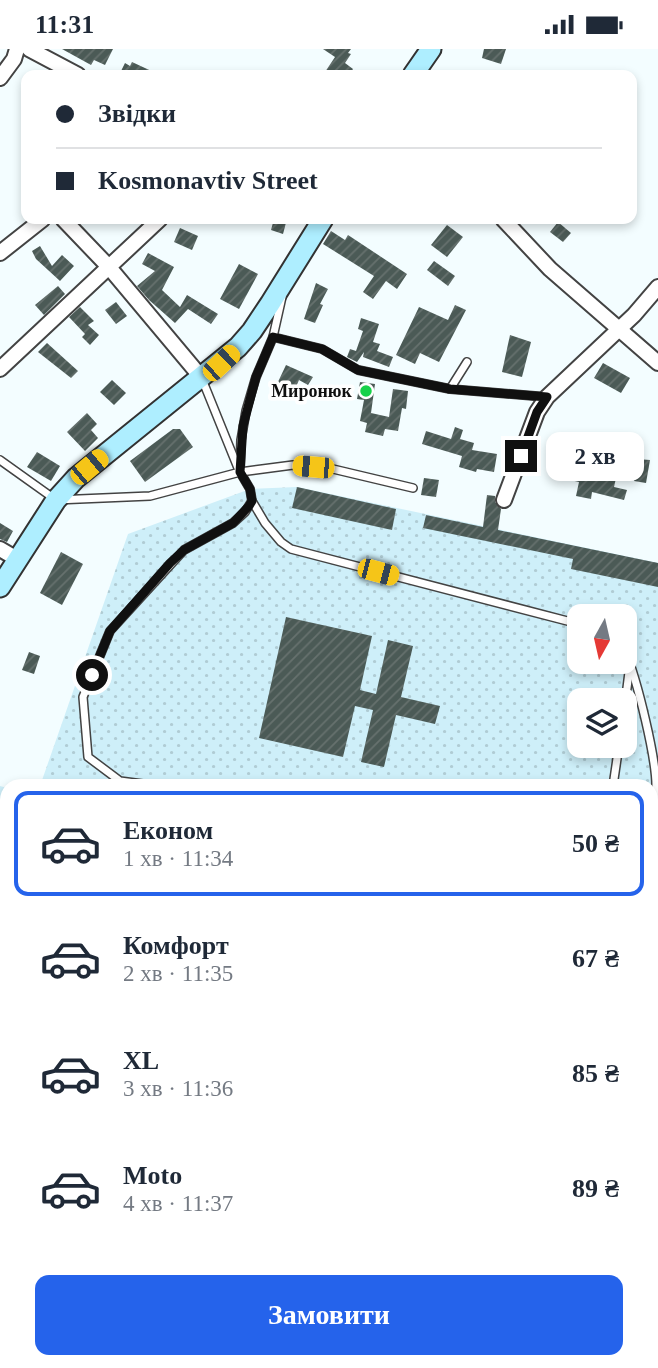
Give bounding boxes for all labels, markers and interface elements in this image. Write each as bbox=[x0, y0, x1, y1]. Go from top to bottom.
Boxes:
text: 11:31 bbox=[35, 10, 94, 39]
text: Звідки bbox=[98, 99, 176, 128]
text: Kosmonavtiv Street bbox=[98, 166, 318, 195]
car bbox=[199, 341, 244, 385]
place label: Миронюк bbox=[271, 381, 353, 401]
marker: Миронюк bbox=[358, 383, 374, 399]
callout: 2 хв bbox=[546, 431, 644, 481]
route end bbox=[505, 440, 537, 472]
text: 2 хв bbox=[574, 444, 616, 469]
car bbox=[67, 445, 112, 489]
car bbox=[292, 455, 335, 479]
car bbox=[355, 556, 402, 588]
north arrow bbox=[567, 604, 637, 674]
map controls bbox=[567, 604, 637, 758]
route start bbox=[76, 659, 108, 691]
button: layers bbox=[567, 688, 637, 758]
icon: car bbox=[39, 812, 102, 875]
text: Економ bbox=[123, 816, 213, 845]
text: 50 ₴ bbox=[572, 829, 619, 858]
text: 1 хв · 11:34 bbox=[123, 846, 233, 871]
icon: car bbox=[39, 927, 102, 990]
text: Комфорт bbox=[123, 931, 229, 960]
text: 67 ₴ bbox=[572, 944, 619, 973]
text: 2 хв · 11:35 bbox=[123, 961, 233, 986]
icon: car bbox=[39, 1042, 102, 1105]
text: XL bbox=[123, 1046, 159, 1075]
text: 85 ₴ bbox=[572, 1059, 619, 1088]
text: 3 хв · 11:36 bbox=[123, 1076, 233, 1101]
icon: car bbox=[39, 1157, 102, 1220]
text: Moto bbox=[123, 1161, 182, 1190]
text: 89 ₴ bbox=[572, 1174, 619, 1203]
text: 4 хв · 11:37 bbox=[123, 1191, 233, 1216]
button: Замовити bbox=[35, 1275, 623, 1355]

